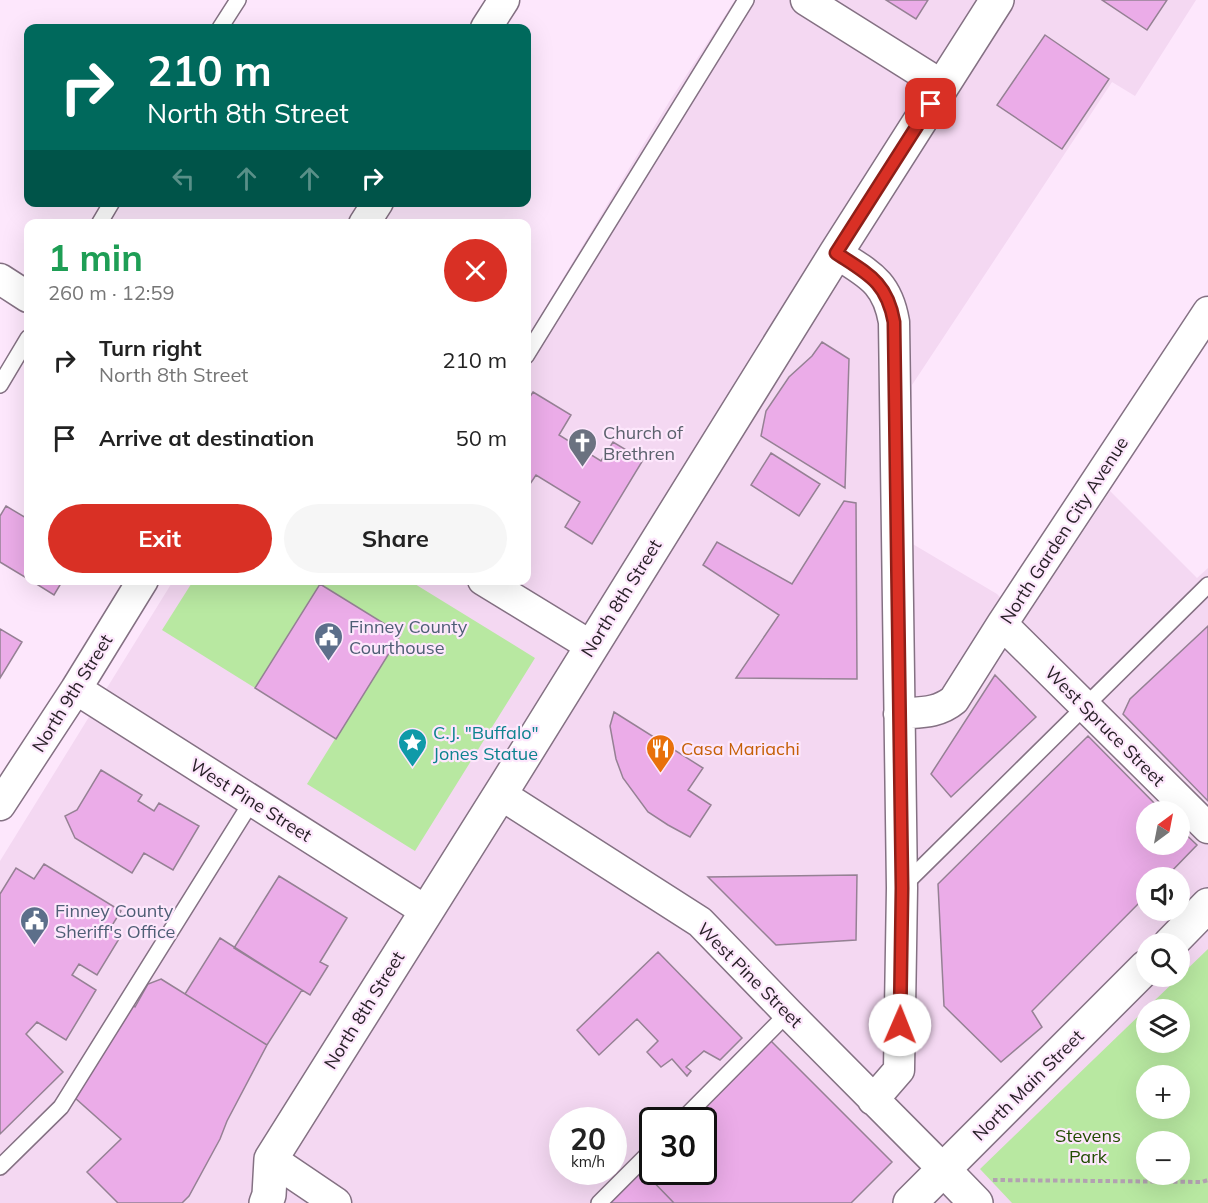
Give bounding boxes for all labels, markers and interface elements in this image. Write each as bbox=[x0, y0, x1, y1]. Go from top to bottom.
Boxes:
text: 210 m bbox=[147, 44, 272, 97]
icon: right bbox=[48, 48, 126, 126]
pin bbox=[905, 78, 956, 129]
icon: arrive bbox=[914, 87, 947, 120]
text: North 8th Street bbox=[147, 96, 349, 130]
icon: left bbox=[167, 162, 200, 195]
icon: ahead bbox=[230, 162, 263, 195]
icon: ahead bbox=[293, 162, 326, 195]
icon: right bbox=[356, 162, 389, 195]
text: 1 min bbox=[48, 235, 143, 280]
button: close bbox=[444, 239, 507, 302]
text: 260 m · 12:59 bbox=[48, 280, 174, 305]
text: Turn right bbox=[99, 334, 202, 362]
icon: right bbox=[48, 344, 81, 377]
text: 210 m bbox=[442, 346, 507, 374]
text: North 8th Street bbox=[99, 362, 248, 387]
place label: Church of Brethren bbox=[603, 421, 684, 465]
icon: arrive bbox=[48, 422, 81, 455]
text: Arrive at destination bbox=[99, 424, 314, 452]
text: 50 m bbox=[456, 424, 507, 452]
church icon: Church of Brethren bbox=[566, 426, 598, 468]
street label: North Garden City Avenue bbox=[995, 432, 1133, 628]
button: Exit bbox=[48, 504, 272, 573]
button: Share bbox=[284, 504, 507, 573]
street label: North 8th Street bbox=[576, 535, 666, 661]
place label: Finney County Courthouse bbox=[349, 615, 468, 659]
public building icon: Finney County Courthouse bbox=[312, 620, 344, 662]
street label: North 9th Street bbox=[27, 630, 117, 756]
street label: West Spruce Street bbox=[1040, 661, 1170, 791]
place label: C.J. "Buffalo" Jones Statue bbox=[433, 721, 539, 765]
place icon: C.J. "Buffalo" Jones Statue bbox=[396, 726, 428, 768]
restaurant icon: Casa Mariachi bbox=[644, 732, 676, 774]
place label: Casa Mariachi bbox=[681, 737, 800, 760]
street label: West Pine Street bbox=[186, 753, 316, 847]
north arrow bbox=[1136, 801, 1190, 855]
map controls bbox=[1136, 801, 1190, 1185]
button: sound bbox=[1136, 867, 1190, 921]
place label: Finney County Sheriff's Office bbox=[55, 899, 175, 943]
public building icon: Finney County Sheriff's Office bbox=[18, 904, 50, 946]
street label: West Pine Street bbox=[693, 918, 807, 1032]
button: search bbox=[1136, 933, 1190, 987]
street label: North 8th Street bbox=[319, 947, 409, 1073]
position arrow bbox=[868, 993, 932, 1057]
button: layers bbox=[1136, 999, 1190, 1053]
street label: North Main Street bbox=[968, 1025, 1088, 1145]
button: + bbox=[1136, 1065, 1190, 1119]
speed limit sign: 30 bbox=[639, 1107, 717, 1185]
text: 20 bbox=[570, 1120, 606, 1158]
park label: Stevens Park bbox=[1055, 1124, 1121, 1168]
button: − bbox=[1136, 1131, 1190, 1185]
text: km/h bbox=[571, 1152, 605, 1171]

